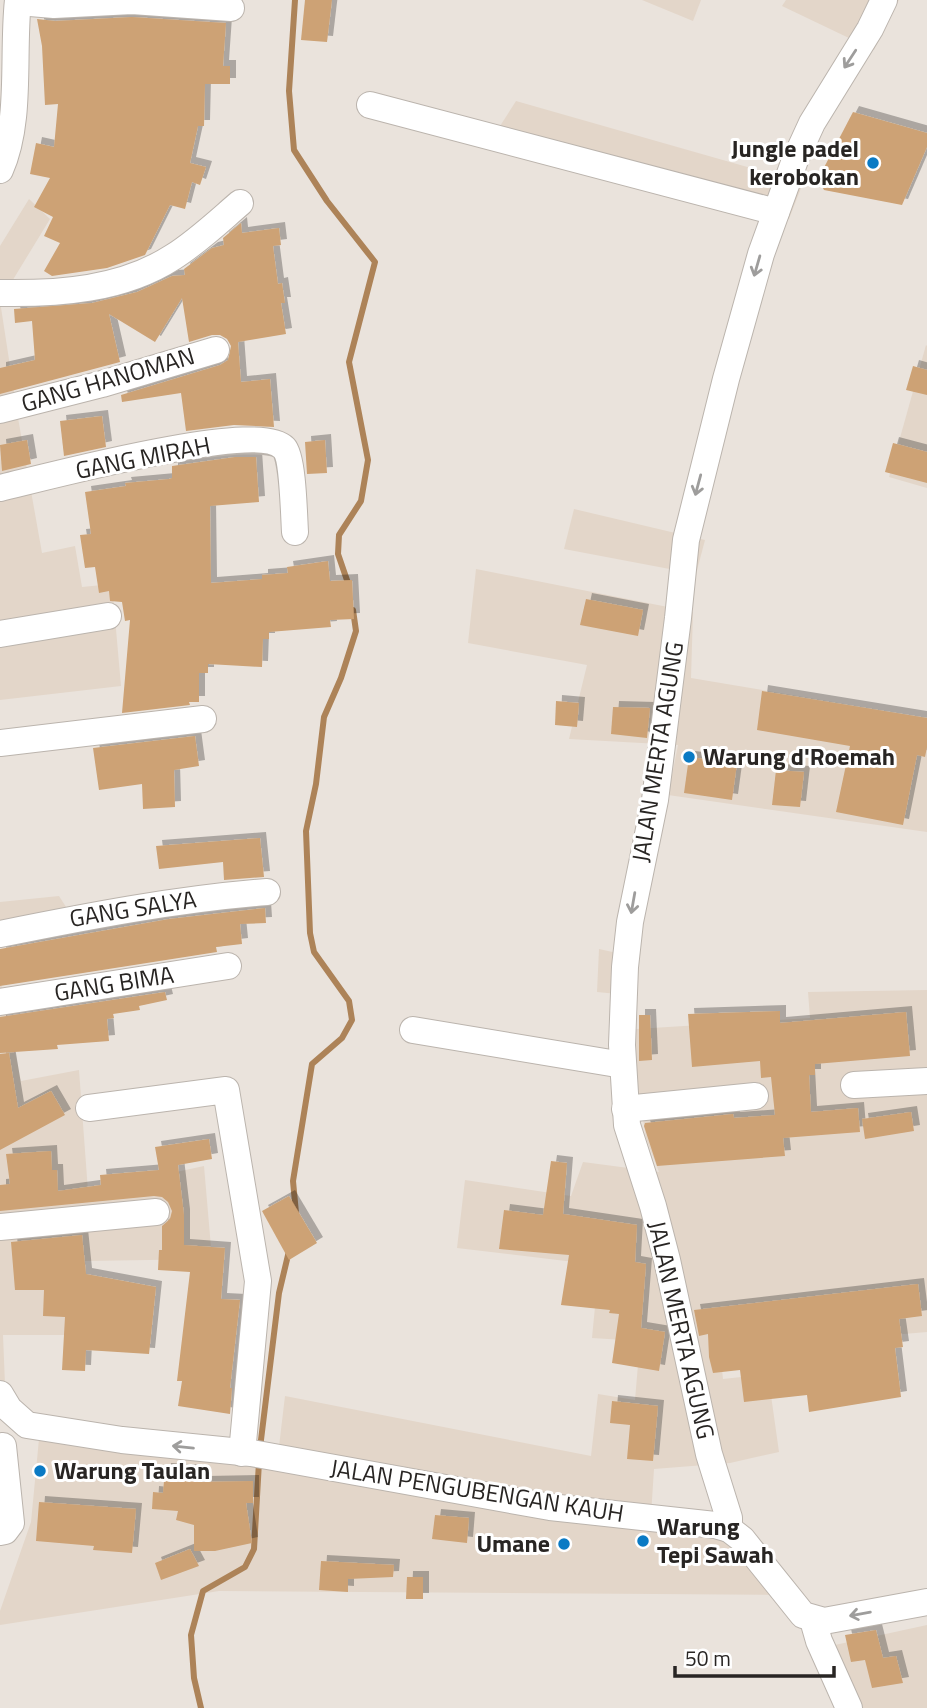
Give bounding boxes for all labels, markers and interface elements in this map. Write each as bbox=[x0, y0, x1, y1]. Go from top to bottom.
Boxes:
one-way arrow bbox=[843, 49, 858, 68]
place label: Jungle padel kerobokan bbox=[731, 130, 859, 194]
marker: Jungle padel kerobokan bbox=[865, 155, 881, 171]
one-way arrow bbox=[750, 255, 763, 277]
street label: GANG HANOMAN bbox=[17, 337, 199, 421]
street label: GANG MIRAH bbox=[72, 426, 213, 488]
one-way arrow bbox=[691, 474, 704, 496]
street label: JALAN MERTA AGUNG bbox=[622, 639, 692, 865]
place label: Warung d'Roemah bbox=[703, 738, 895, 774]
marker: Warung d'Roemah bbox=[681, 749, 697, 765]
street label: GANG SALYA bbox=[67, 880, 199, 936]
one-way arrow bbox=[626, 891, 640, 914]
street label: GANG BIMA bbox=[52, 956, 176, 1010]
street label: JALAN MERTA AGUNG bbox=[639, 1217, 725, 1442]
one-way arrow bbox=[172, 1440, 195, 1453]
street label: JALAN PENGUBENGAN KAUH bbox=[328, 1449, 627, 1531]
place label: Warung Taulan bbox=[54, 1452, 210, 1488]
marker: Warung Taulan bbox=[32, 1463, 48, 1479]
place label: Warung Tepi Sawah bbox=[657, 1508, 774, 1572]
place label: Umane bbox=[477, 1525, 550, 1561]
marker: Warung Tepi Sawah bbox=[635, 1533, 651, 1549]
marker: Umane bbox=[556, 1536, 572, 1552]
one-way arrow bbox=[849, 1608, 872, 1622]
scale bar bbox=[675, 1634, 834, 1678]
text: 50 m bbox=[685, 1642, 731, 1674]

